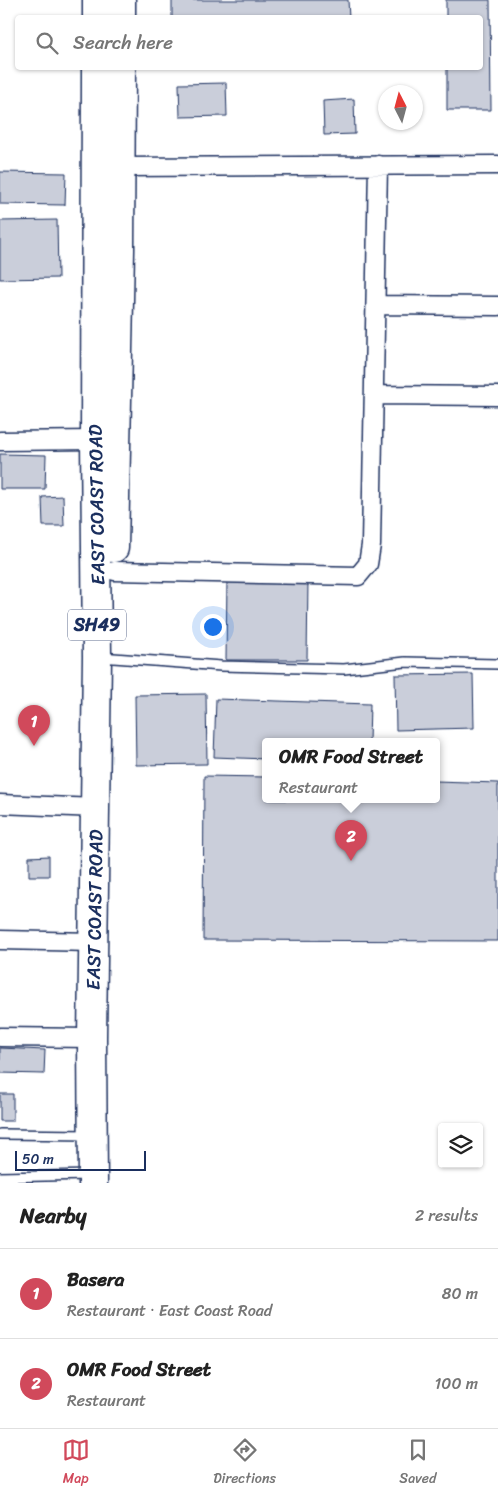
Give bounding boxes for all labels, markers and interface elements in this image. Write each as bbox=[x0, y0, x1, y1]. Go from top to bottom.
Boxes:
search box bbox=[15, 15, 483, 70]
text: Search here bbox=[73, 26, 173, 59]
icon: search bbox=[33, 29, 61, 57]
north arrow bbox=[378, 85, 423, 130]
street label: EAST COAST ROAD bbox=[79, 424, 114, 585]
road number: SH49 bbox=[68, 610, 126, 640]
your location bbox=[200, 614, 226, 640]
pin: 1 bbox=[18, 705, 50, 746]
popup bbox=[262, 738, 440, 803]
text: OMR Food Street bbox=[279, 740, 423, 773]
text: Restaurant bbox=[279, 773, 358, 802]
pin: 2 bbox=[335, 820, 367, 861]
street label: EAST COAST ROAD bbox=[77, 829, 112, 990]
map controls bbox=[438, 1123, 483, 1168]
button: layers bbox=[438, 1123, 483, 1168]
text: 50 m bbox=[22, 1147, 54, 1172]
scale bar bbox=[15, 1148, 146, 1171]
text: Nearby bbox=[20, 1197, 86, 1235]
text: 2 results bbox=[415, 1201, 478, 1230]
text: Basera bbox=[67, 1263, 124, 1296]
text: 1 bbox=[33, 1279, 39, 1308]
text: 80 m bbox=[442, 1279, 478, 1308]
text: Restaurant · East Coast Road bbox=[67, 1296, 272, 1325]
text: OMR Food Street bbox=[67, 1353, 211, 1386]
text: 2 bbox=[31, 1369, 41, 1398]
text: 100 m bbox=[434, 1369, 478, 1398]
text: Restaurant bbox=[67, 1386, 146, 1415]
tab: Map bbox=[62, 1436, 90, 1491]
tab: Directions bbox=[213, 1436, 276, 1491]
tab: Saved bbox=[399, 1436, 436, 1491]

